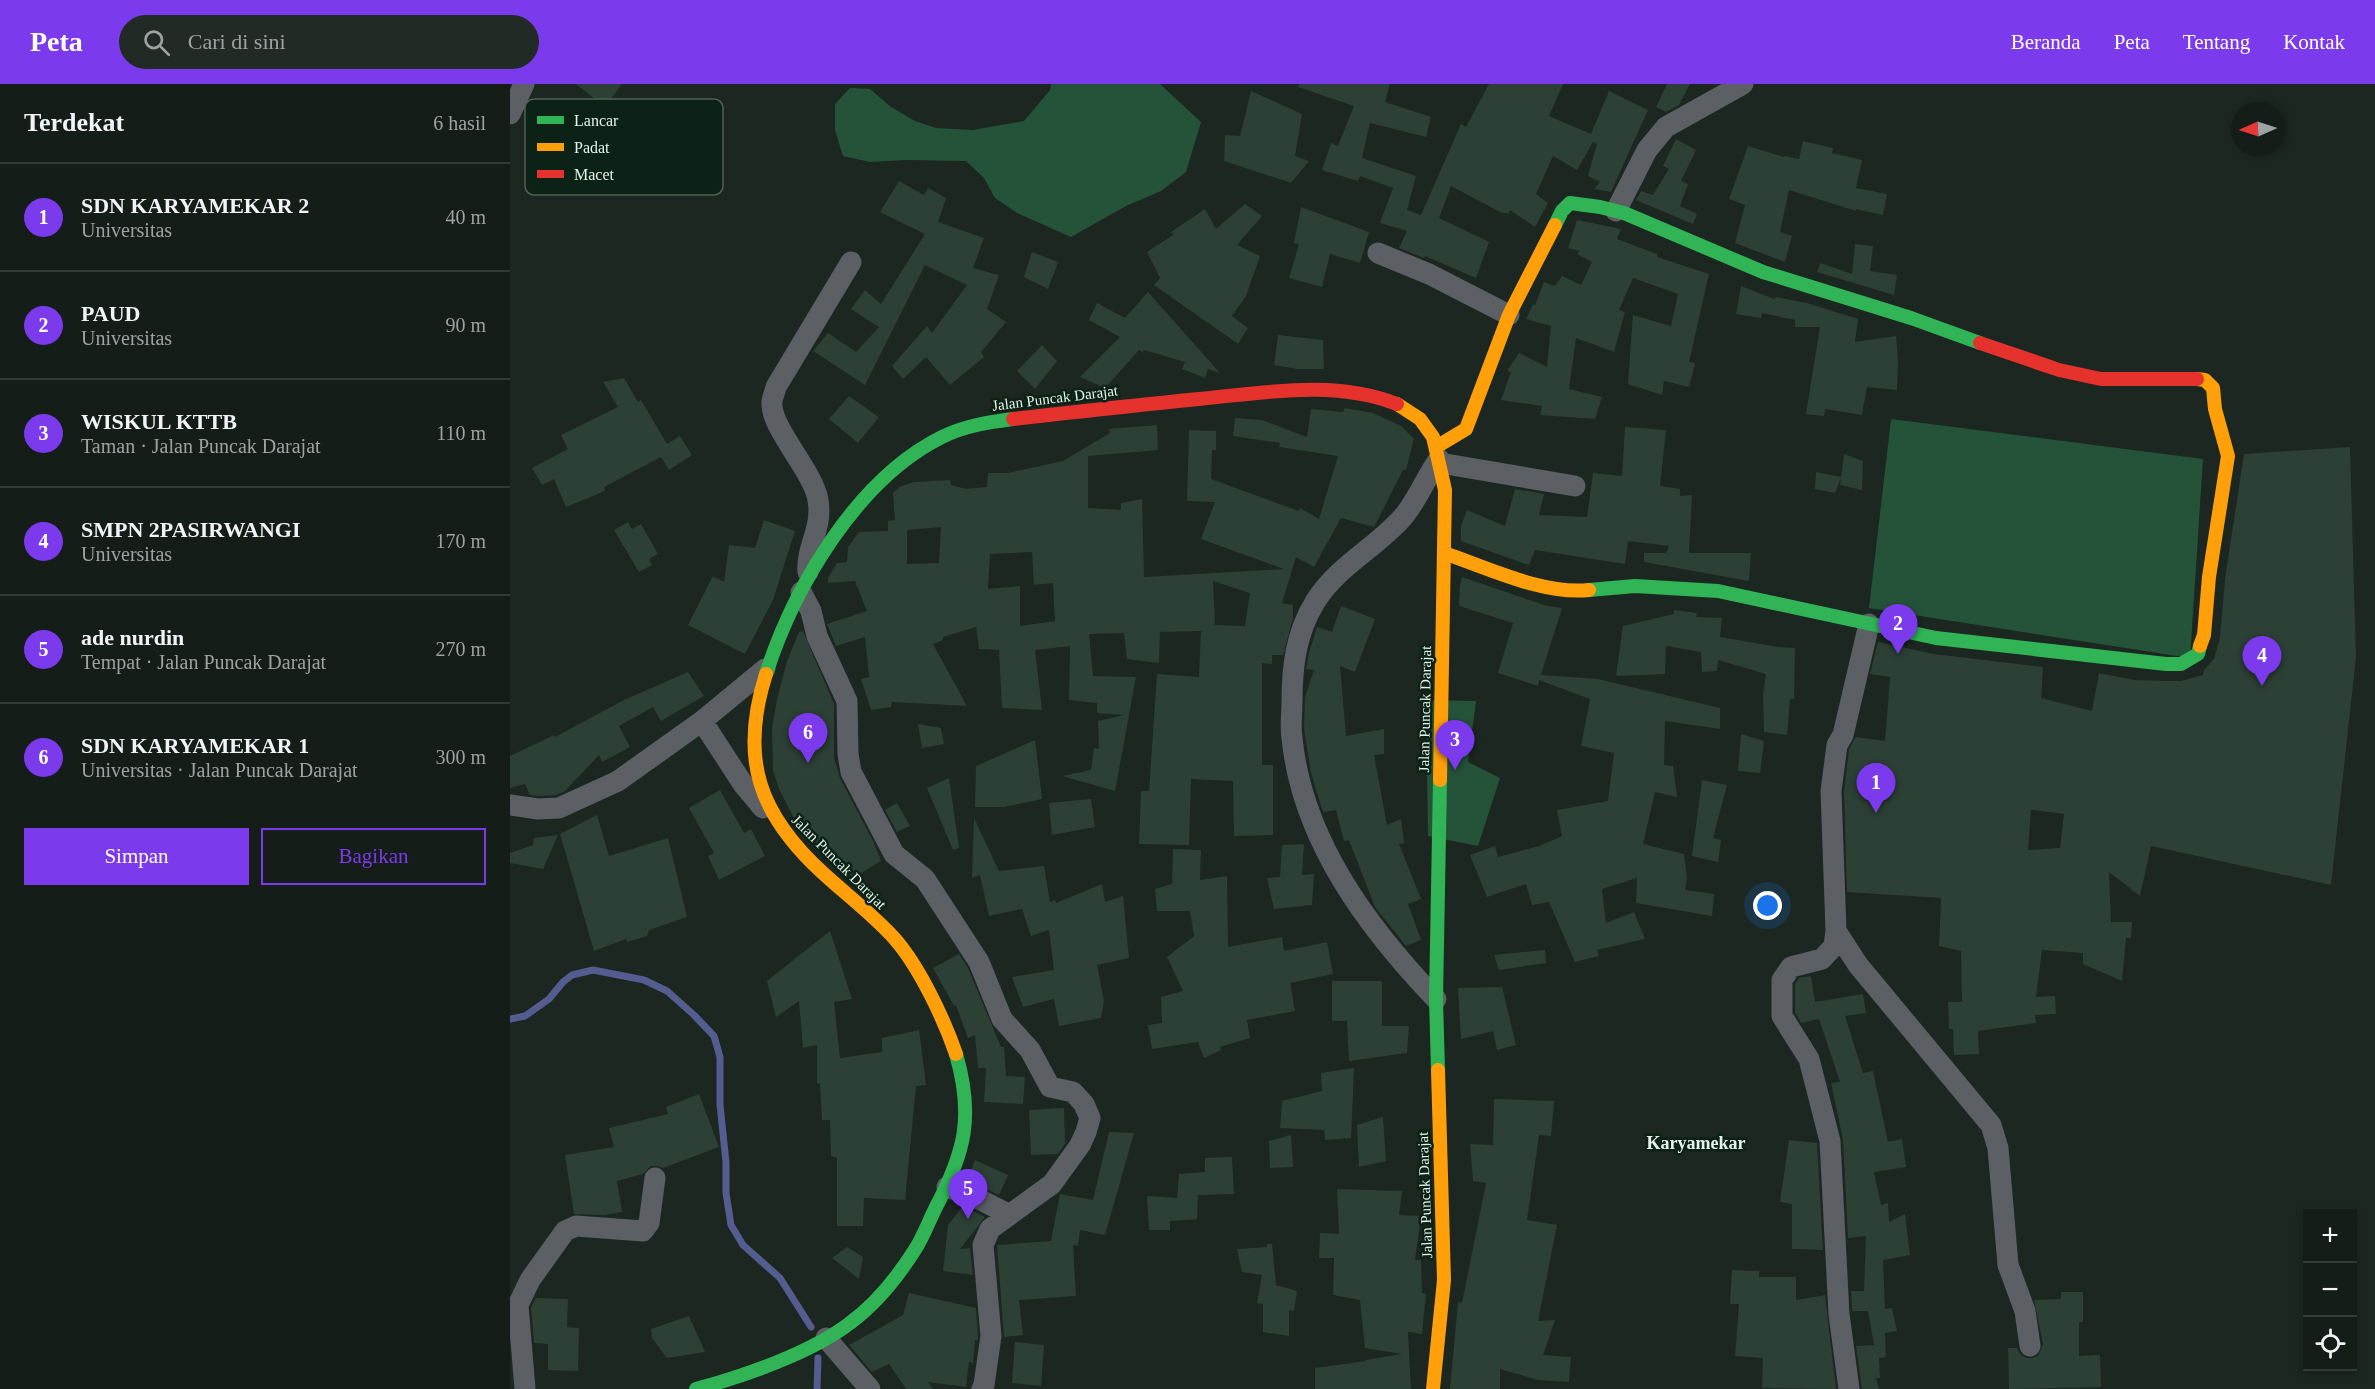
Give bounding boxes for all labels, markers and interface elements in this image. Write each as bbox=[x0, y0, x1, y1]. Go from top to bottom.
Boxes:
search box bbox=[119, 15, 539, 69]
text: Peta bbox=[30, 26, 83, 57]
icon: search bbox=[140, 26, 173, 59]
text: Cari di sini bbox=[188, 29, 286, 54]
text: Beranda bbox=[2011, 30, 2081, 54]
text: Peta bbox=[2114, 30, 2150, 54]
text: Tentang bbox=[2183, 30, 2250, 54]
text: Kontak bbox=[2283, 30, 2345, 54]
legend bbox=[525, 99, 723, 195]
north arrow bbox=[2231, 102, 2285, 156]
text: Terdekat bbox=[24, 108, 124, 137]
text: 6 hasil bbox=[433, 112, 486, 134]
text: Lancar bbox=[574, 112, 619, 129]
text: Padat bbox=[574, 139, 610, 156]
text: Macet bbox=[574, 166, 615, 183]
text: SDN KARYAMEKAR 2 bbox=[81, 193, 309, 218]
text: 1 bbox=[39, 206, 49, 228]
text: 40 m bbox=[445, 206, 486, 228]
text: Universitas bbox=[81, 219, 172, 241]
text: PAUD bbox=[81, 301, 140, 326]
text: 2 bbox=[39, 314, 49, 336]
text: 90 m bbox=[445, 314, 486, 336]
text: Universitas bbox=[81, 327, 172, 349]
street label: Jalan Puncak Darajat bbox=[991, 382, 1120, 414]
text: WISKUL KTTB bbox=[81, 409, 237, 434]
text: 3 bbox=[39, 422, 49, 444]
text: 110 m bbox=[436, 422, 486, 444]
text: Taman · Jalan Puncak Darajat bbox=[81, 435, 321, 457]
text: SMPN 2PASIRWANGI bbox=[81, 517, 300, 542]
text: 4 bbox=[39, 530, 49, 552]
text: 170 m bbox=[435, 530, 486, 552]
text: Universitas bbox=[81, 543, 172, 565]
pin: 2 bbox=[1878, 604, 1918, 654]
text: ade nurdin bbox=[81, 625, 184, 650]
pin: 4 bbox=[2242, 636, 2282, 686]
text: 5 bbox=[39, 638, 49, 660]
text: 270 m bbox=[435, 638, 486, 660]
street label: Jalan Puncak Darajat bbox=[1416, 645, 1434, 772]
text: Tempat · Jalan Puncak Darajat bbox=[81, 651, 326, 673]
pin: 6 bbox=[788, 714, 828, 763]
pin: 3 bbox=[1436, 720, 1474, 770]
text: SDN KARYAMEKAR 1 bbox=[81, 733, 309, 758]
text: 6 bbox=[39, 746, 49, 768]
text: 300 m bbox=[435, 746, 486, 768]
text: Universitas · Jalan Puncak Darajat bbox=[81, 759, 358, 781]
pin: 1 bbox=[1856, 764, 1896, 813]
street label: Jalan Puncak Darajat bbox=[789, 812, 890, 913]
button: Simpan bbox=[24, 828, 249, 885]
button: Bagikan bbox=[261, 828, 486, 885]
your location bbox=[1753, 891, 1782, 920]
street label: Jalan Puncak Darajat bbox=[1415, 1131, 1435, 1259]
district label: Karyamekar bbox=[1647, 1133, 1745, 1153]
pin: 5 bbox=[948, 1170, 988, 1219]
map controls bbox=[2303, 1209, 2357, 1371]
button: + bbox=[2303, 1209, 2357, 1263]
button: − bbox=[2303, 1263, 2357, 1317]
button: locate bbox=[2303, 1317, 2357, 1371]

